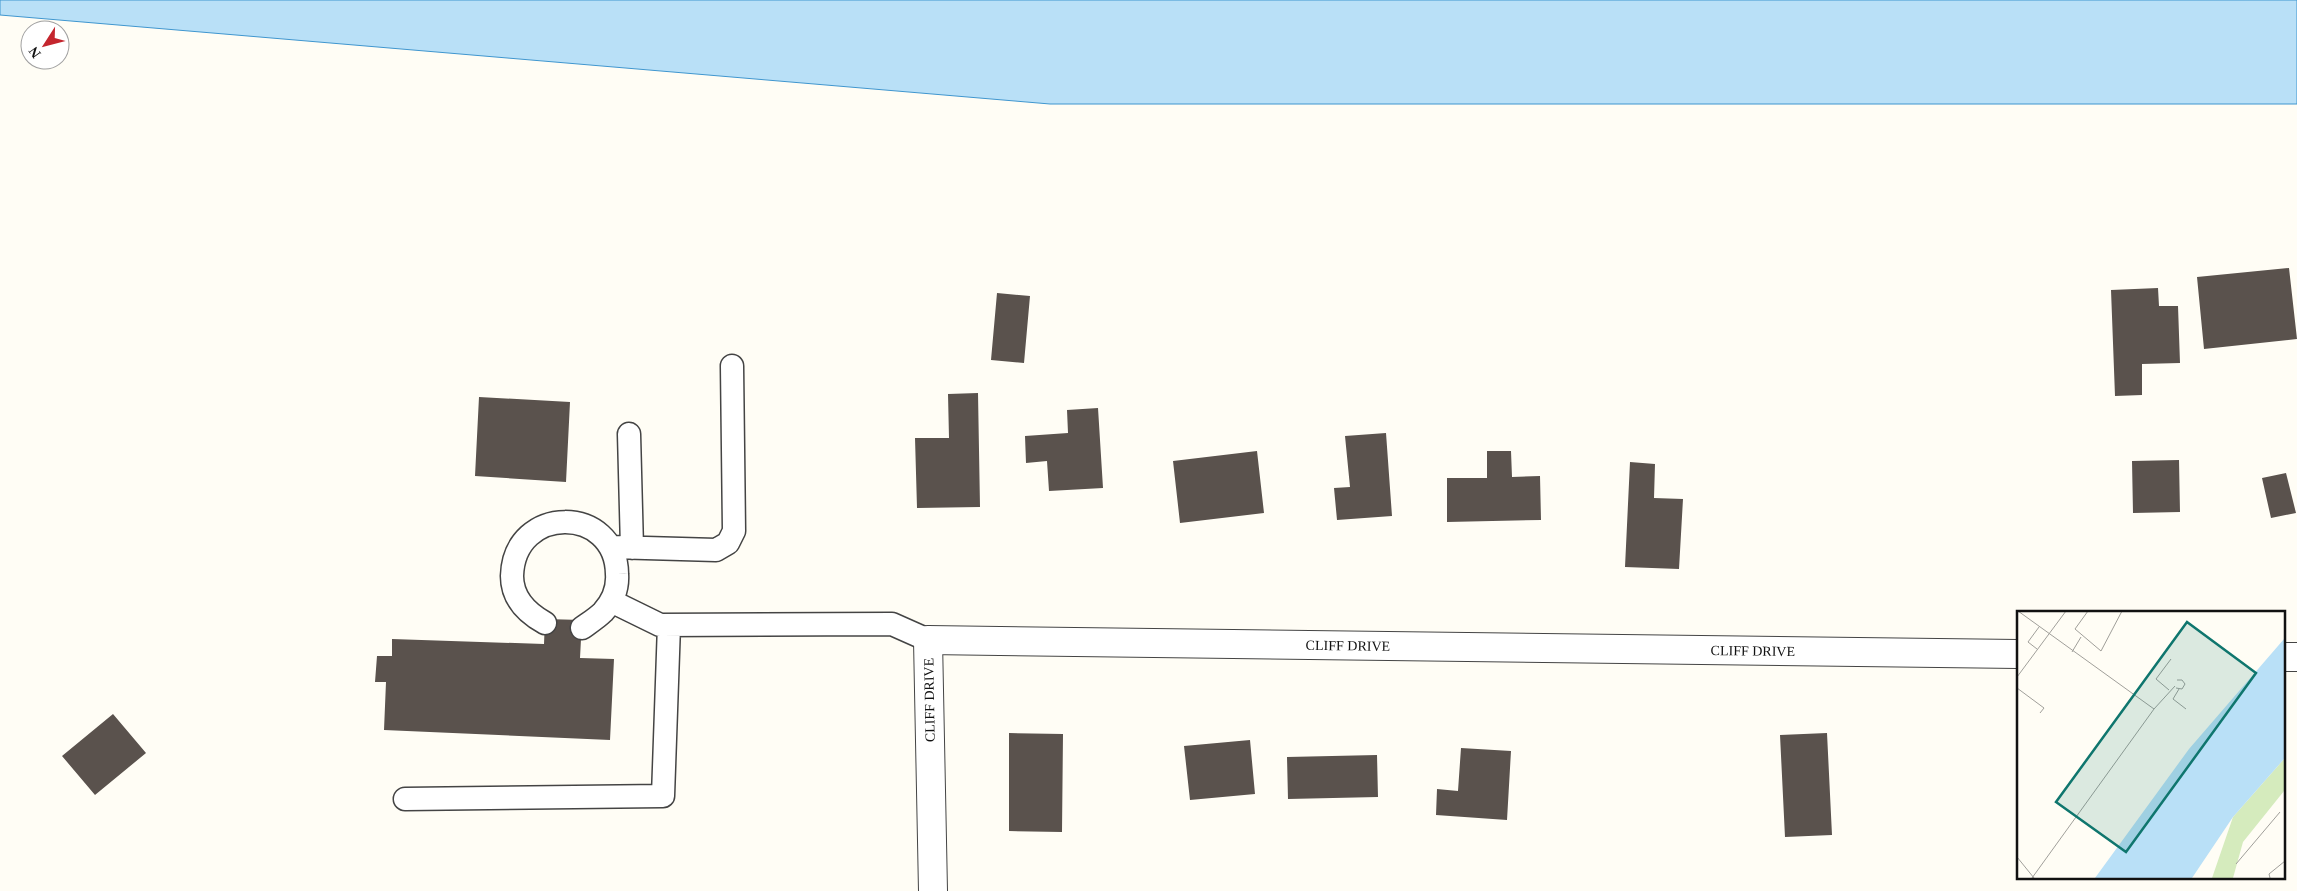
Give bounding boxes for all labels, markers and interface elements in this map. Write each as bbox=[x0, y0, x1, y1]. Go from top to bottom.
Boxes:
north arrow bbox=[20, 20, 70, 70]
text: N bbox=[26, 44, 44, 61]
inset map bbox=[2017, 611, 2284, 878]
street label: CLIFF DRIVE bbox=[1306, 638, 1390, 654]
street label: CLIFF DRIVE bbox=[1711, 643, 1795, 659]
street label: CLIFF DRIVE bbox=[921, 658, 938, 742]

